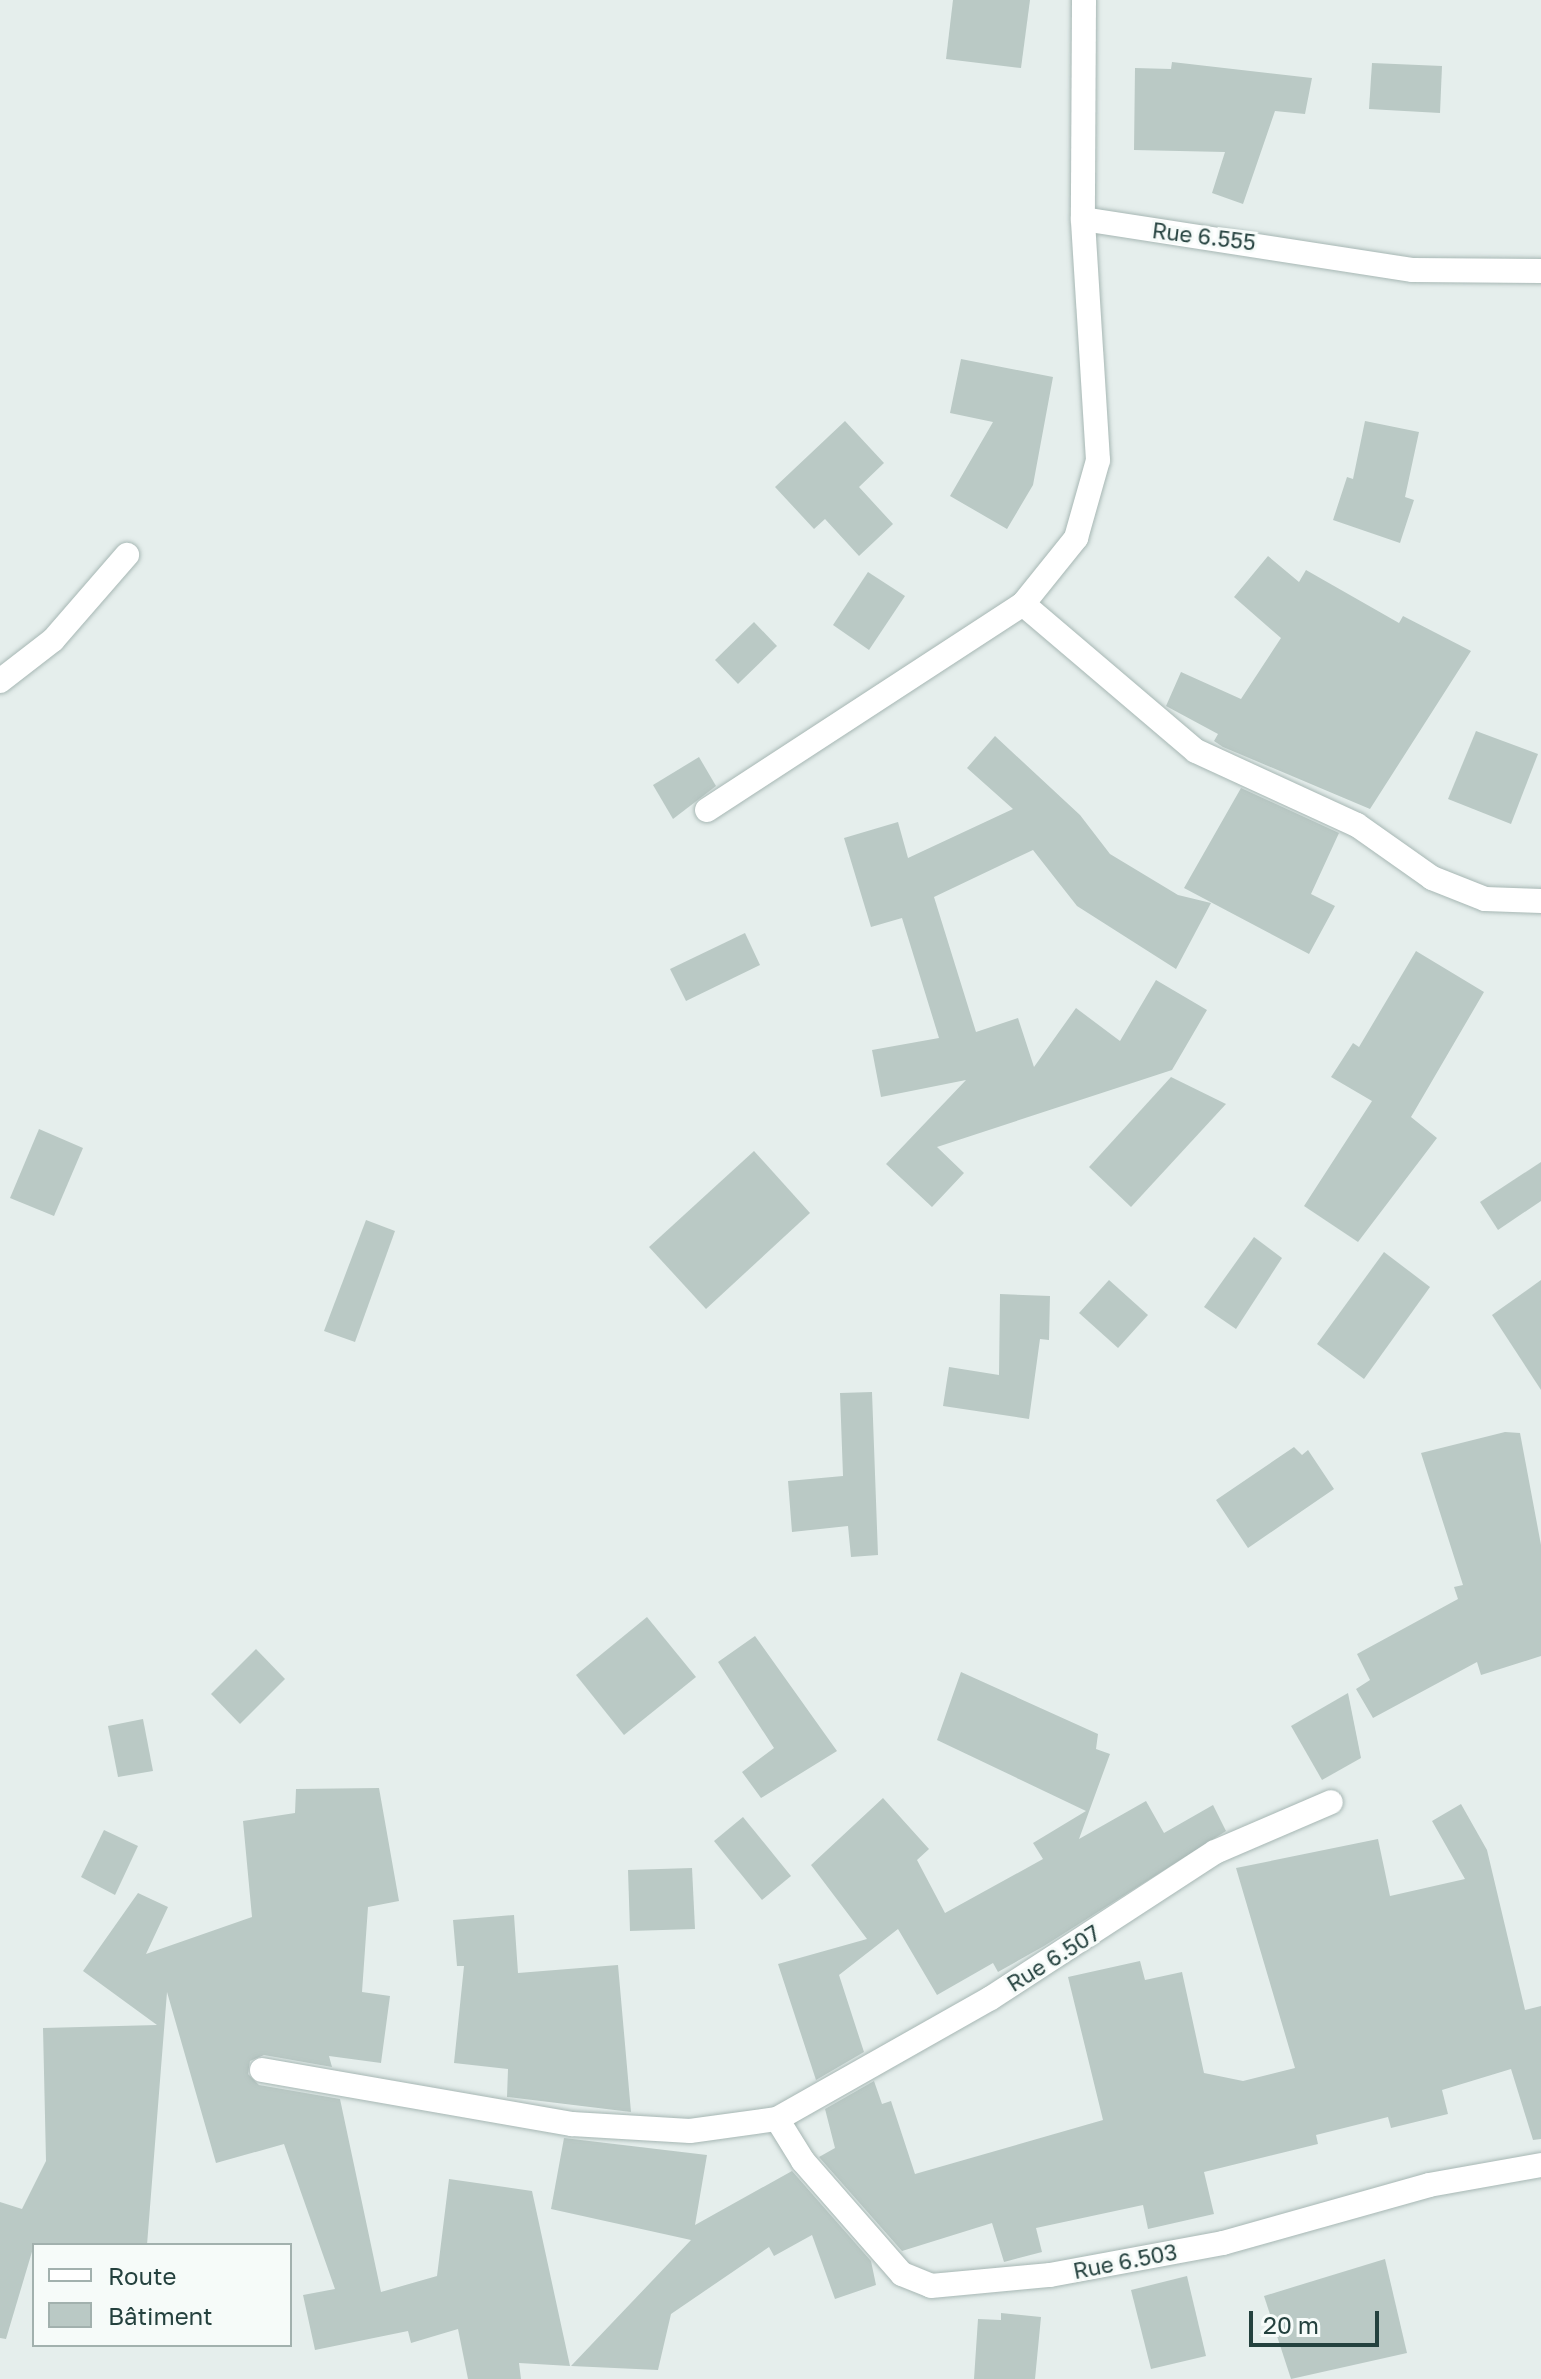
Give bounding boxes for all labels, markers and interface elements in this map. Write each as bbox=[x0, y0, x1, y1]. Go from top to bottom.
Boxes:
street label: Rue 6.555 bbox=[1151, 217, 1257, 255]
street label: Rue 6.507 bbox=[1002, 1919, 1104, 1997]
street label: Rue 6.503 bbox=[1071, 2238, 1179, 2284]
legend bbox=[32, 2243, 292, 2347]
text: Route bbox=[108, 2261, 177, 2290]
scale bar bbox=[1253, 2295, 1383, 2345]
text: Bâtiment bbox=[108, 2301, 213, 2330]
text: 20 m bbox=[1263, 2310, 1319, 2339]

